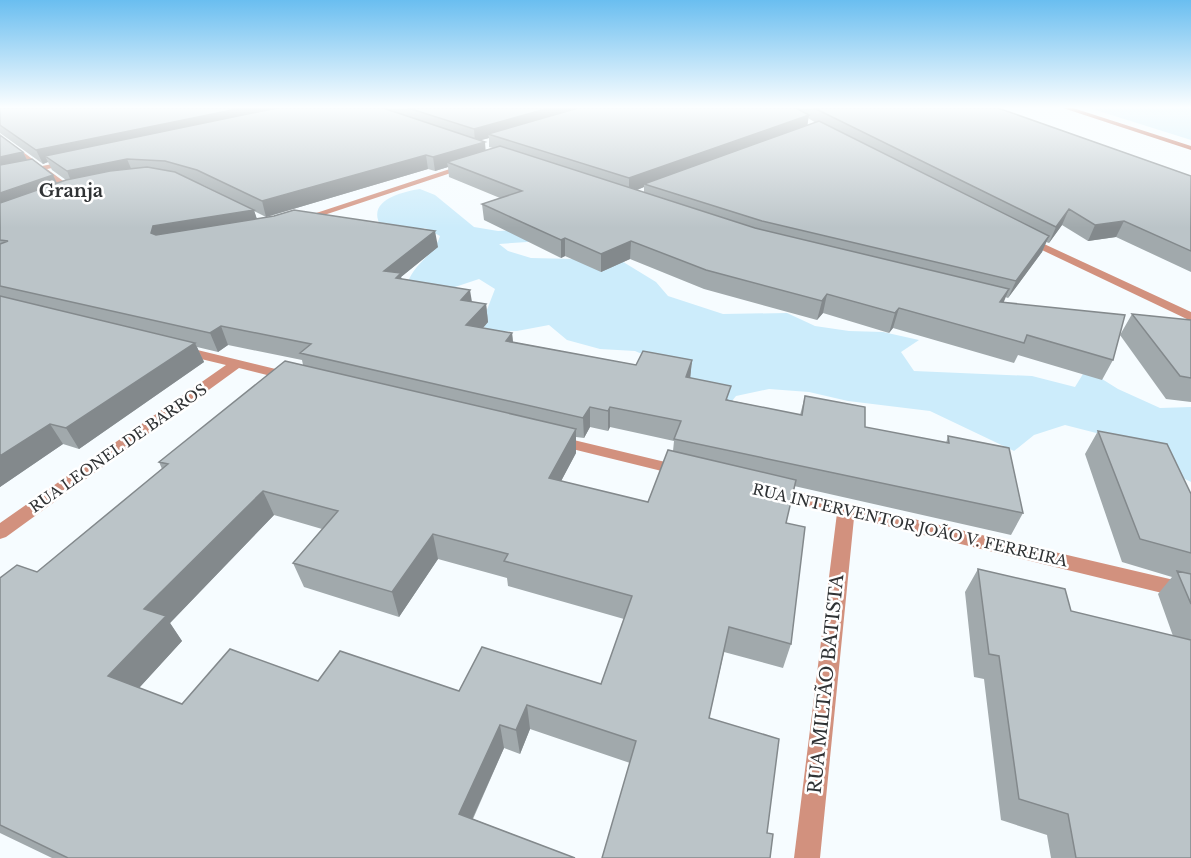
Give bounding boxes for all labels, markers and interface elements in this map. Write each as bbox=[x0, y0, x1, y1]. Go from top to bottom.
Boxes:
district label: Granja bbox=[39, 180, 104, 202]
street label: RUA LEONEL DE BARROS bbox=[26, 379, 210, 517]
street label: RUA INTERVENTOR JOÃO V. FERREIRA bbox=[750, 479, 1070, 571]
street label: RUA MILTÃO BATISTA bbox=[802, 572, 849, 795]

